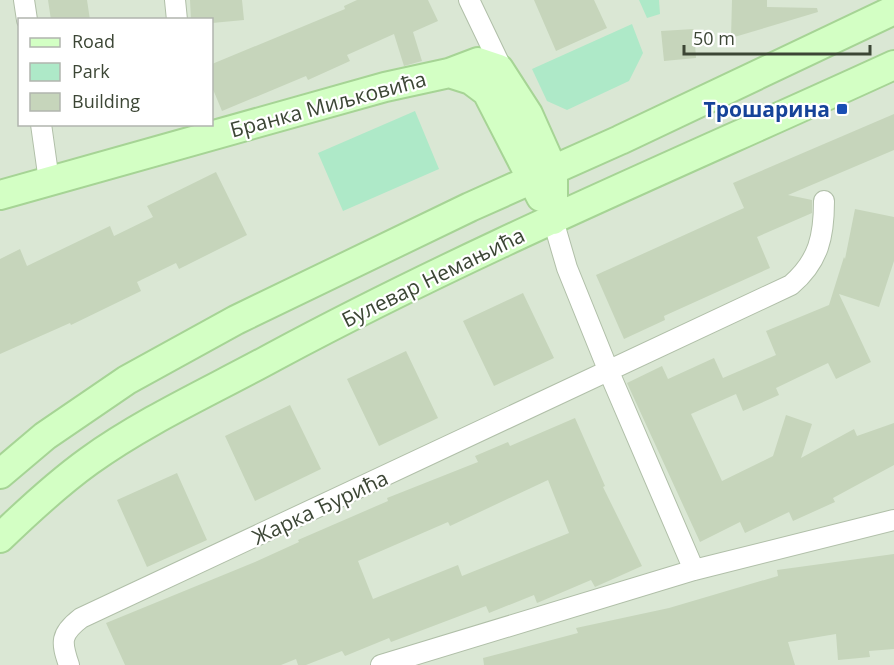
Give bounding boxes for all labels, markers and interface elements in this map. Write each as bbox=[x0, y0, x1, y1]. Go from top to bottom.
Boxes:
legend bbox=[18, 18, 213, 126]
scale bar bbox=[684, 18, 870, 56]
text: 50 m bbox=[693, 26, 735, 50]
text: Road bbox=[72, 29, 115, 53]
text: Park bbox=[72, 59, 110, 83]
street label: Бранка Миљковића bbox=[227, 64, 429, 144]
text: Building bbox=[72, 89, 140, 113]
place label: Трошарина bbox=[704, 95, 830, 123]
marker: Трошарина bbox=[835, 102, 849, 116]
street label: Булевар Немањића bbox=[337, 221, 529, 333]
street label: Жарка Ђурића bbox=[248, 463, 392, 551]

